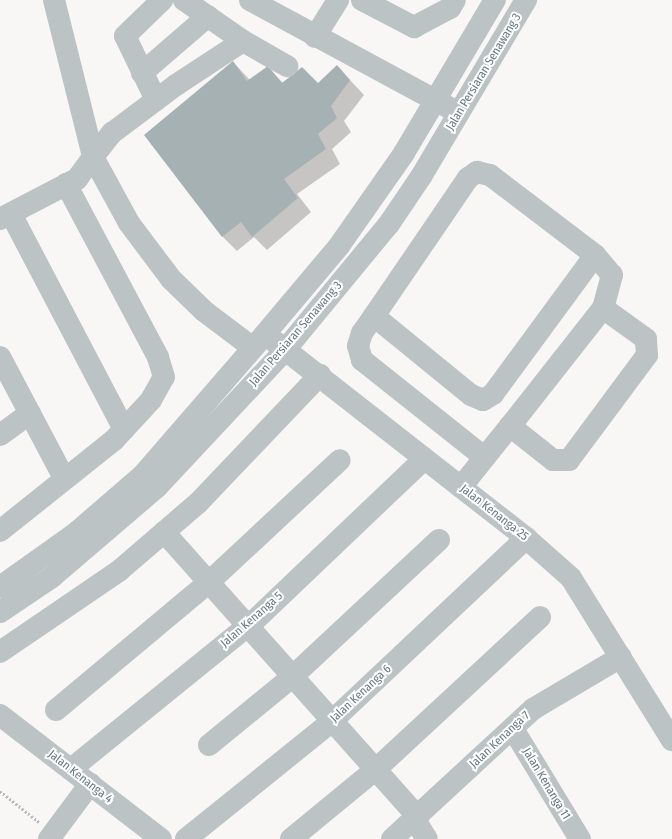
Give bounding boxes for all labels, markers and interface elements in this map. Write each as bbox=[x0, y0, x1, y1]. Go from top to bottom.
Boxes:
street label: Jalan Persiaran Senawang 3 bbox=[443, 11, 525, 133]
street label: Jalan Persiaran Senawang 3 bbox=[247, 279, 345, 389]
street label: Jalan Kenanga 25 bbox=[457, 482, 531, 544]
street label: Jalan Kenanga 5 bbox=[218, 589, 286, 651]
street label: Jalan Kenanga 6 bbox=[328, 662, 394, 726]
street label: Jalan Kenanga 7 bbox=[467, 709, 533, 771]
street label: Jalan Kenanga 11 bbox=[519, 746, 573, 822]
street label: Jalan Kenanga 4 bbox=[45, 747, 115, 807]

